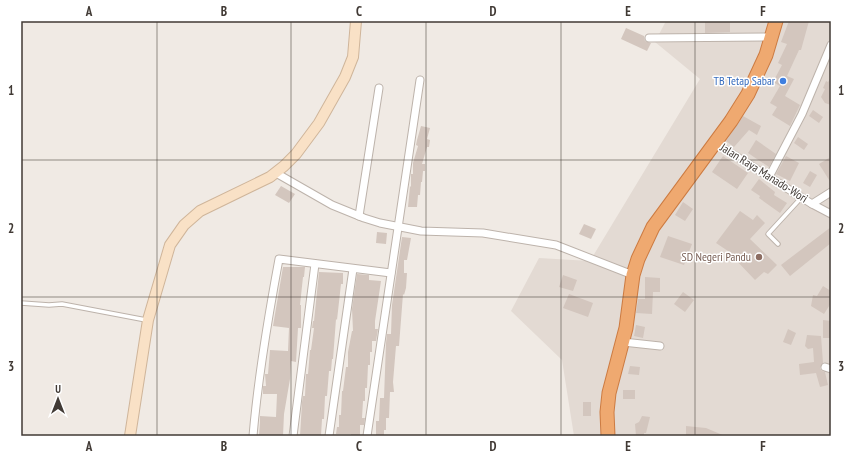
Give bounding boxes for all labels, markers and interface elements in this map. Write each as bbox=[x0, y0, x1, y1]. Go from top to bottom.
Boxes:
text: A bbox=[85, 3, 93, 20]
text: B bbox=[221, 3, 227, 20]
text: C bbox=[356, 3, 362, 20]
text: D bbox=[490, 3, 497, 20]
text: E bbox=[625, 3, 631, 20]
text: F bbox=[760, 3, 766, 20]
place label: TB Tetap Sabar bbox=[714, 73, 776, 88]
marker: TB Tetap Sabar bbox=[778, 76, 788, 86]
text: 1 bbox=[8, 82, 14, 99]
text: 1 bbox=[838, 82, 844, 99]
street label: Jalan Raya Manado-Wori bbox=[717, 139, 811, 206]
text: 2 bbox=[8, 220, 14, 237]
text: 2 bbox=[838, 220, 844, 237]
place label: SD Negeri Pandu bbox=[682, 249, 751, 264]
marker: SD Negeri Pandu bbox=[754, 252, 764, 262]
text: 3 bbox=[8, 358, 14, 375]
text: 3 bbox=[838, 358, 844, 375]
north arrow bbox=[38, 379, 78, 419]
text: U bbox=[55, 382, 61, 396]
text: A bbox=[85, 438, 93, 455]
text: B bbox=[221, 438, 227, 455]
text: C bbox=[356, 438, 362, 455]
text: D bbox=[490, 438, 497, 455]
text: E bbox=[625, 438, 631, 455]
text: F bbox=[760, 438, 766, 455]

